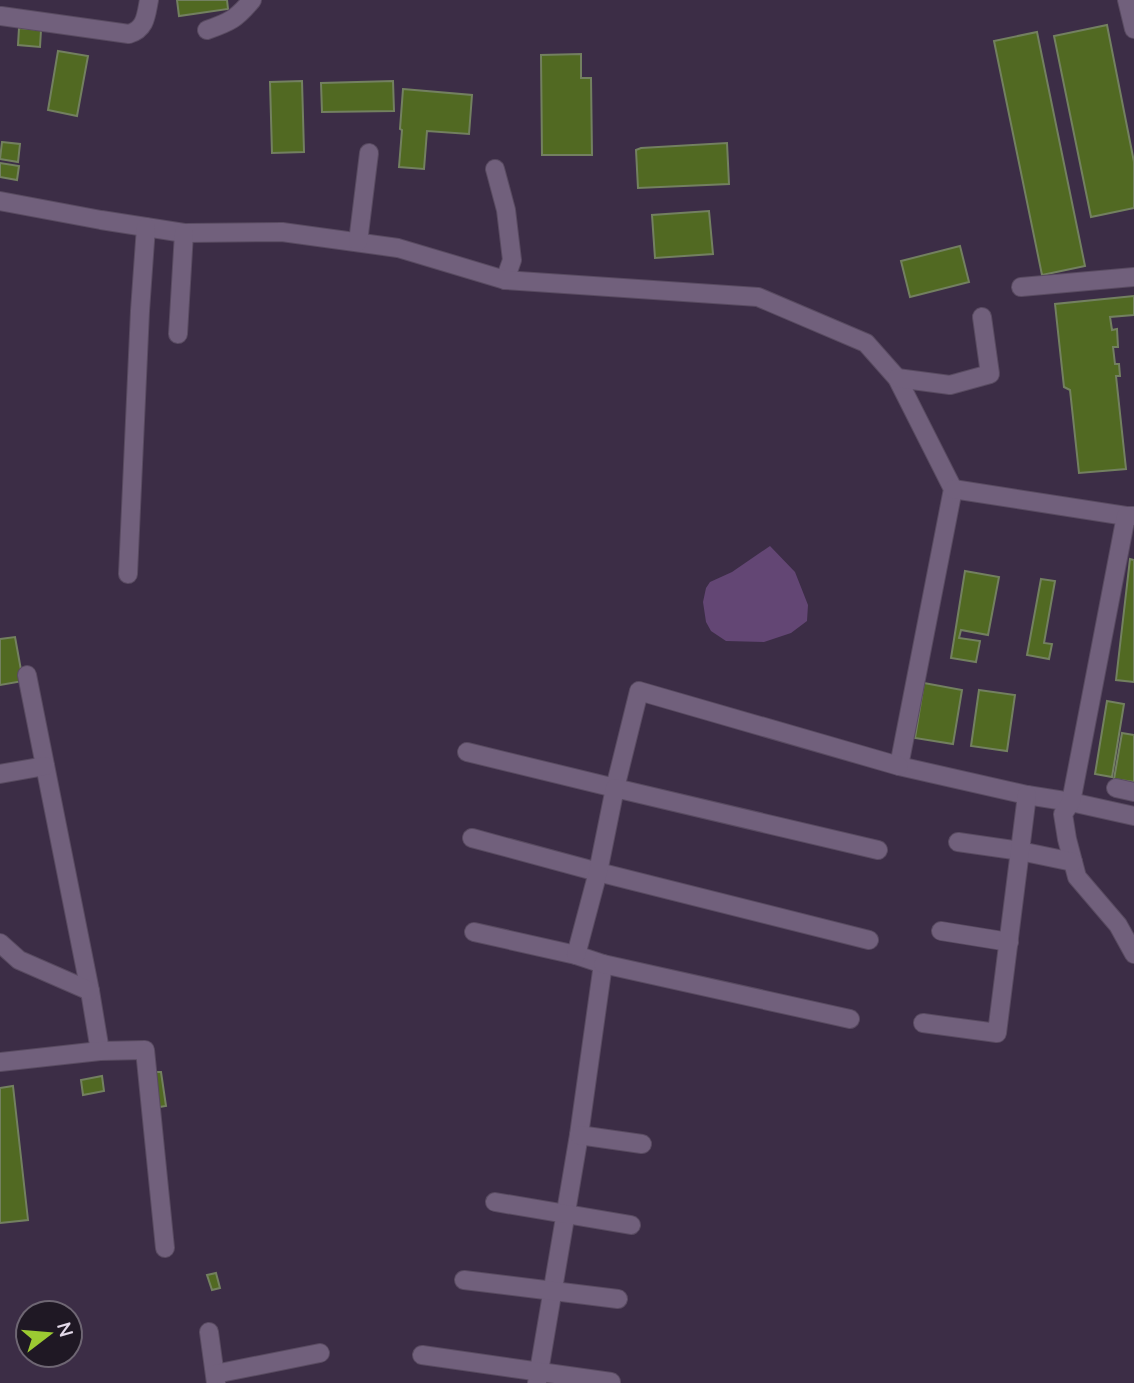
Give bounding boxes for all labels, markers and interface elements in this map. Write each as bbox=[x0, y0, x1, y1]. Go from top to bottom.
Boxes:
north arrow bbox=[14, 1299, 84, 1369]
text: N bbox=[50, 1319, 79, 1340]

